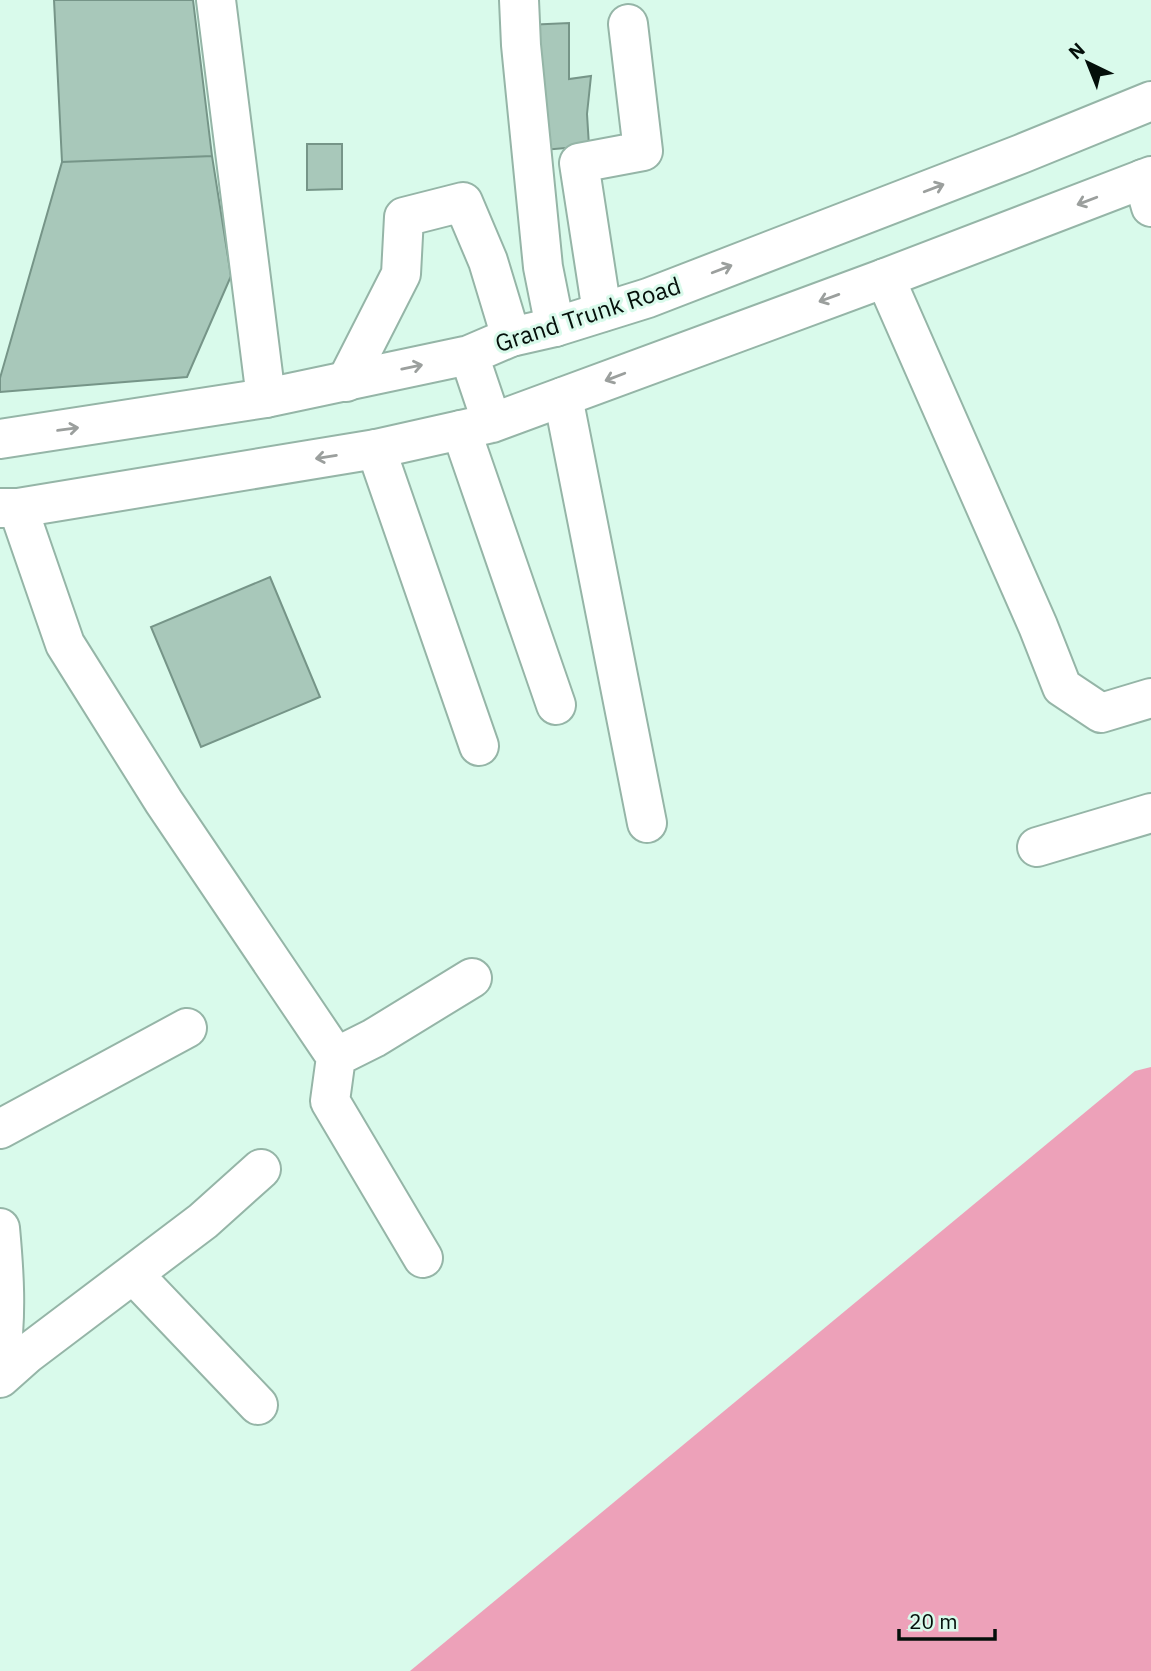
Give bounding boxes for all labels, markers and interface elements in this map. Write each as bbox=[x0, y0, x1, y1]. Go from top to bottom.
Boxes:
north arrow bbox=[1053, 28, 1123, 98]
text: N bbox=[1063, 37, 1090, 64]
one-way arrow bbox=[922, 180, 944, 193]
one-way arrow bbox=[1077, 195, 1099, 208]
one-way arrow bbox=[710, 262, 732, 275]
street label: Grand Trunk Road bbox=[491, 269, 685, 359]
one-way arrow bbox=[818, 293, 840, 306]
one-way arrow bbox=[400, 360, 423, 374]
one-way arrow bbox=[605, 372, 627, 385]
one-way arrow bbox=[56, 423, 78, 436]
one-way arrow bbox=[315, 451, 338, 464]
scale bar bbox=[899, 1598, 995, 1642]
text: 20 m bbox=[909, 1607, 958, 1635]

